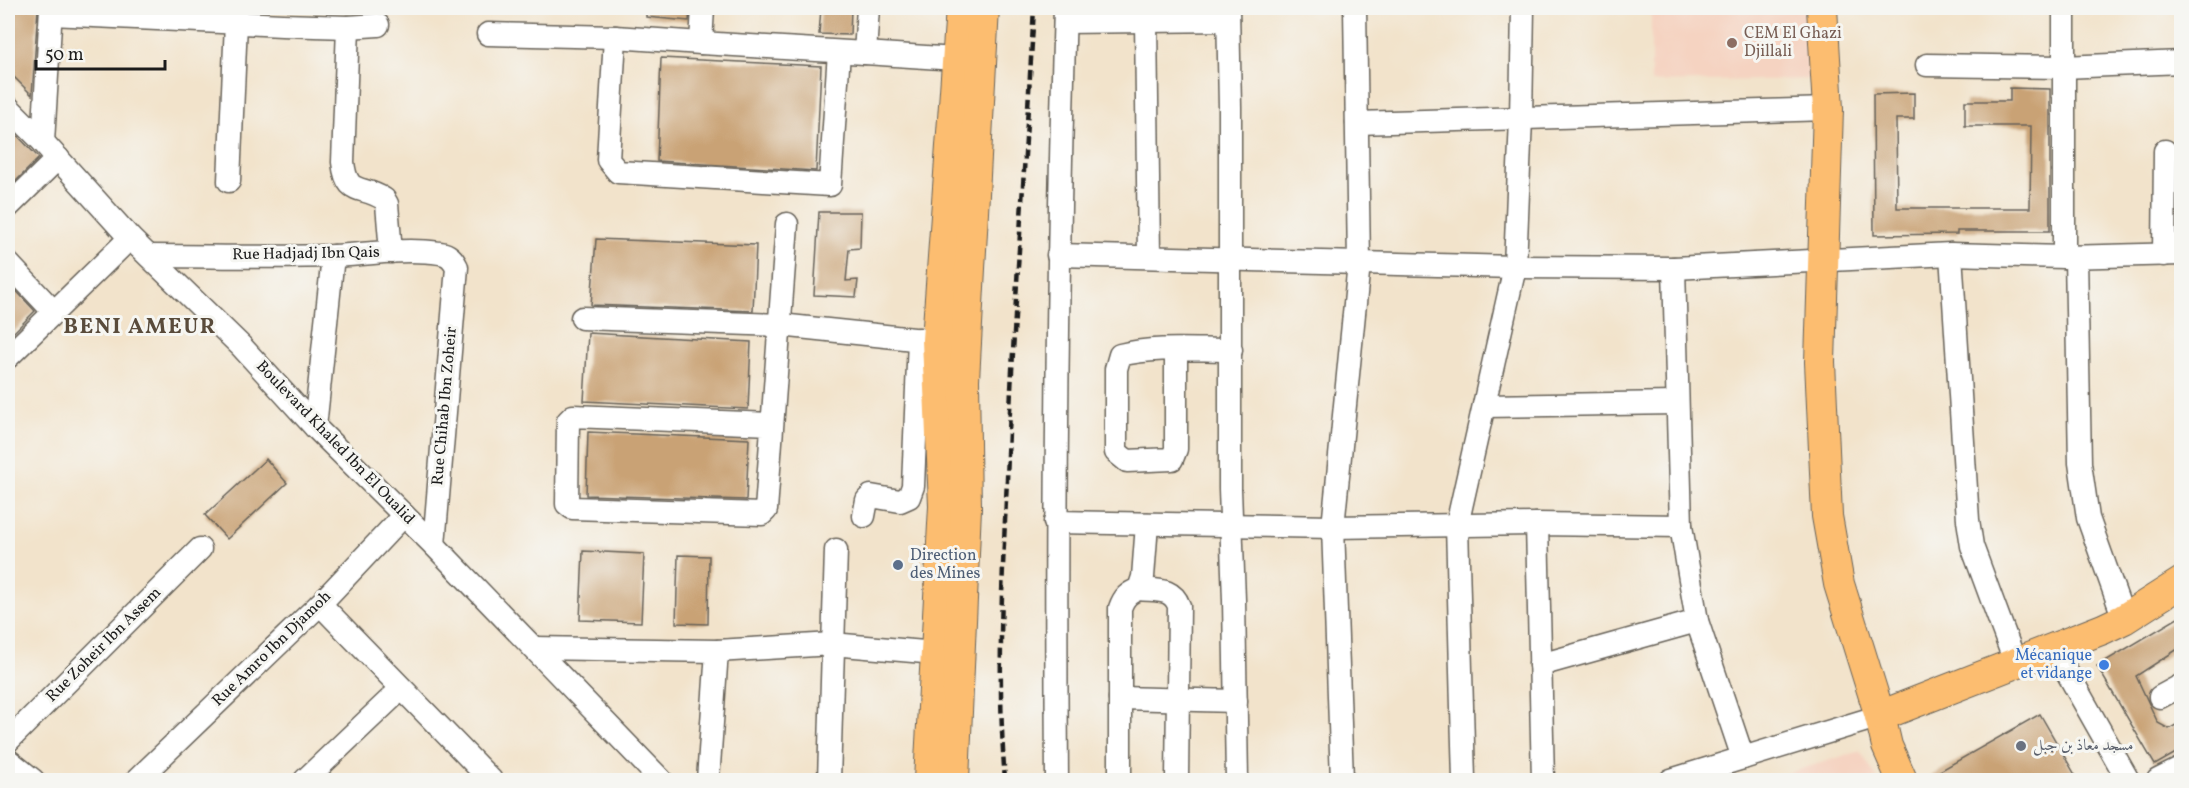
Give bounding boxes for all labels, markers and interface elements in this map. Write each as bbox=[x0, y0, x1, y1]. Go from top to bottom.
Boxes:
place label: CEM El Ghazi Djillali bbox=[1744, 23, 1842, 63]
scale bar bbox=[36, 33, 165, 71]
marker: CEM El Ghazi Djillali bbox=[1725, 36, 1739, 50]
text: 50 m bbox=[45, 43, 84, 68]
street label: Rue Hadjadj Ibn Qais bbox=[232, 242, 380, 266]
district label: BENI AMEUR bbox=[63, 312, 217, 343]
street label: Rue Chihab Ibn Zoheir bbox=[427, 325, 463, 486]
street label: Boulevard Khaled Ibn El Oualid bbox=[251, 356, 419, 530]
place label: Direction des Mines bbox=[910, 545, 981, 585]
marker: Direction des Mines bbox=[891, 558, 905, 572]
street label: Rue Zoheir Ibn Assem bbox=[41, 582, 167, 708]
street label: Rue Amro Ibn Djamoh bbox=[208, 586, 336, 712]
place label: Mécanique et vidange bbox=[2015, 645, 2092, 685]
marker: Mécanique et vidange bbox=[2097, 658, 2111, 672]
place label: مسجد معاذ بن جبل bbox=[2033, 735, 2134, 757]
marker: مسجد معاذ بن جبل bbox=[2014, 739, 2028, 753]

